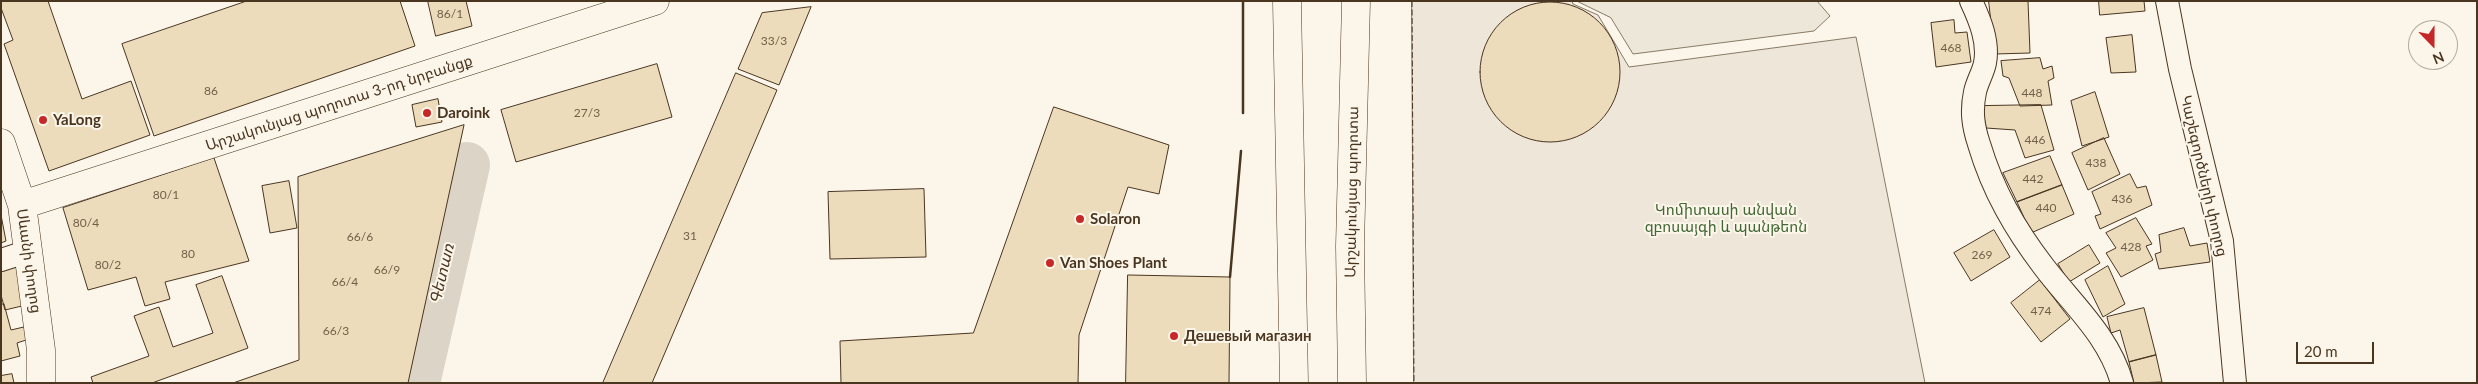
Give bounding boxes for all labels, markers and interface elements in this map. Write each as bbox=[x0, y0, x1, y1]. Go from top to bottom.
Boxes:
house number: 86/1 bbox=[437, 7, 463, 21]
north arrow bbox=[2408, 20, 2458, 70]
house number: 33/3 bbox=[761, 34, 787, 48]
house number: 468 bbox=[1941, 41, 1961, 55]
text: N bbox=[2430, 49, 2447, 68]
street label: Արշակունյաց պողոտա 3-րդ նրբանցք bbox=[203, 51, 475, 155]
house number: 86 bbox=[204, 84, 218, 98]
house number: 448 bbox=[2022, 86, 2042, 100]
street label: Կաշեգործների փողոց bbox=[2177, 94, 2231, 258]
place label: Daroink bbox=[437, 104, 490, 122]
house number: 27/3 bbox=[574, 106, 600, 120]
street label: Արշակունյաց պողոտա bbox=[1342, 106, 1362, 278]
marker: Daroink bbox=[421, 107, 433, 119]
place label: YaLong bbox=[53, 111, 101, 129]
marker: YaLong bbox=[37, 114, 49, 126]
house number: 446 bbox=[2025, 133, 2045, 147]
house number: 438 bbox=[2086, 156, 2106, 170]
house number: 442 bbox=[2023, 172, 2043, 186]
house number: 80/1 bbox=[153, 188, 179, 202]
house number: 436 bbox=[2112, 192, 2132, 206]
park label: Կոմիտասի անվան զբոսայգի և պանթեոն bbox=[1645, 201, 1807, 236]
house number: 440 bbox=[2036, 201, 2056, 215]
street label: Սևանի փողոց bbox=[13, 208, 45, 314]
place label: Solaron bbox=[1090, 210, 1141, 228]
marker: Solaron bbox=[1074, 213, 1086, 225]
house number: 80/4 bbox=[73, 216, 99, 230]
house number: 31 bbox=[683, 229, 697, 243]
house number: 66/6 bbox=[347, 230, 373, 244]
house number: 428 bbox=[2121, 240, 2141, 254]
water label: Գետառ bbox=[426, 242, 458, 306]
house number: 80 bbox=[181, 247, 195, 261]
house number: 269 bbox=[1972, 248, 1992, 262]
place label: Van Shoes Plant bbox=[1060, 254, 1167, 272]
marker: Van Shoes Plant bbox=[1044, 257, 1056, 269]
house number: 80/2 bbox=[95, 258, 121, 272]
house number: 66/9 bbox=[374, 263, 400, 277]
house number: 66/4 bbox=[332, 275, 358, 289]
house number: 474 bbox=[2031, 304, 2051, 318]
house number: 66/3 bbox=[323, 324, 349, 338]
place label: Дешевый магазин bbox=[1184, 327, 1312, 345]
marker: Дешевый магазин bbox=[1168, 330, 1180, 342]
scale bar bbox=[2298, 332, 2376, 364]
text: 20 m bbox=[2304, 342, 2338, 360]

